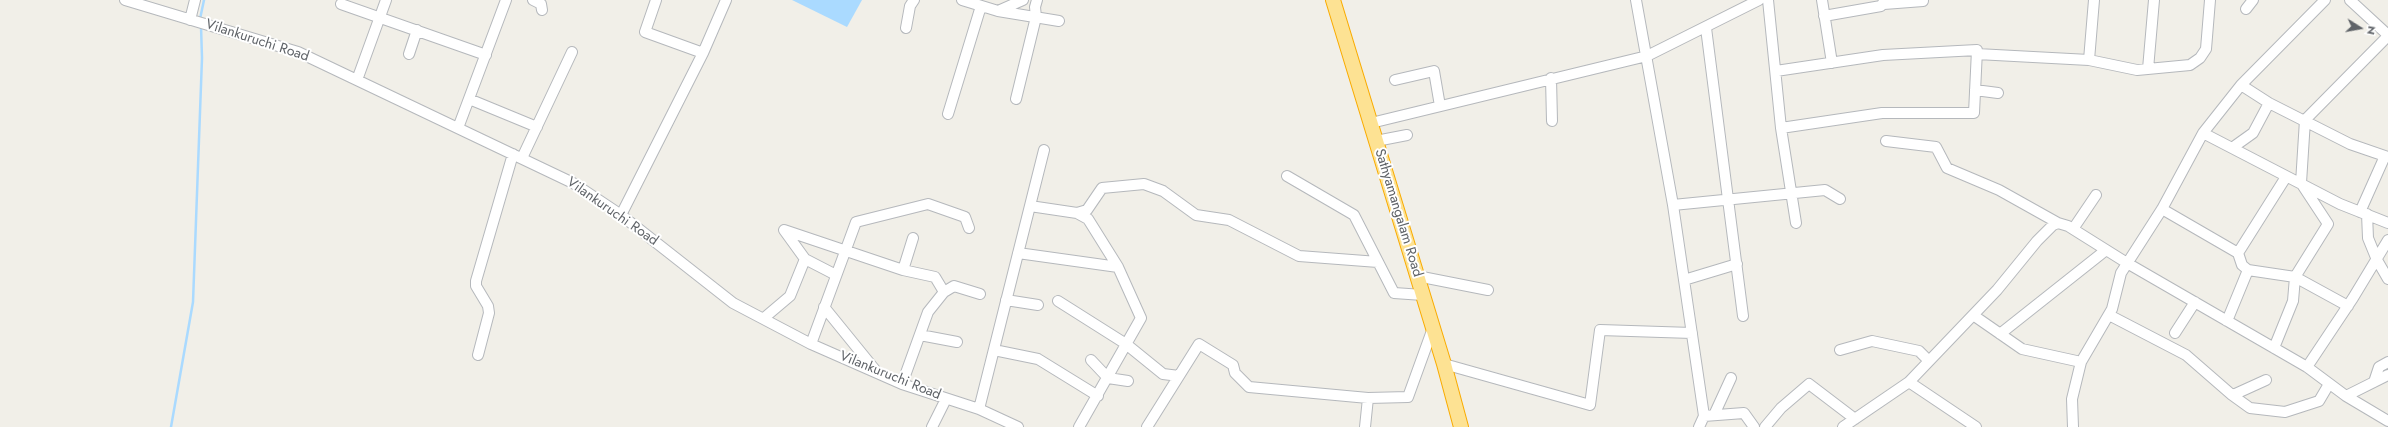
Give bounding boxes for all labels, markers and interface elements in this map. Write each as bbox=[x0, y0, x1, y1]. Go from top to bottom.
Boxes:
north arrow bbox=[2340, 8, 2380, 48]
street label: Vilankuruchi Road bbox=[203, 16, 311, 66]
text: N bbox=[2363, 24, 2380, 36]
street label: Sathyamangalam Road bbox=[1371, 147, 1425, 279]
street label: Vilankuruchi Road bbox=[563, 174, 661, 250]
street label: Vilankuruchi Road bbox=[837, 348, 943, 404]

